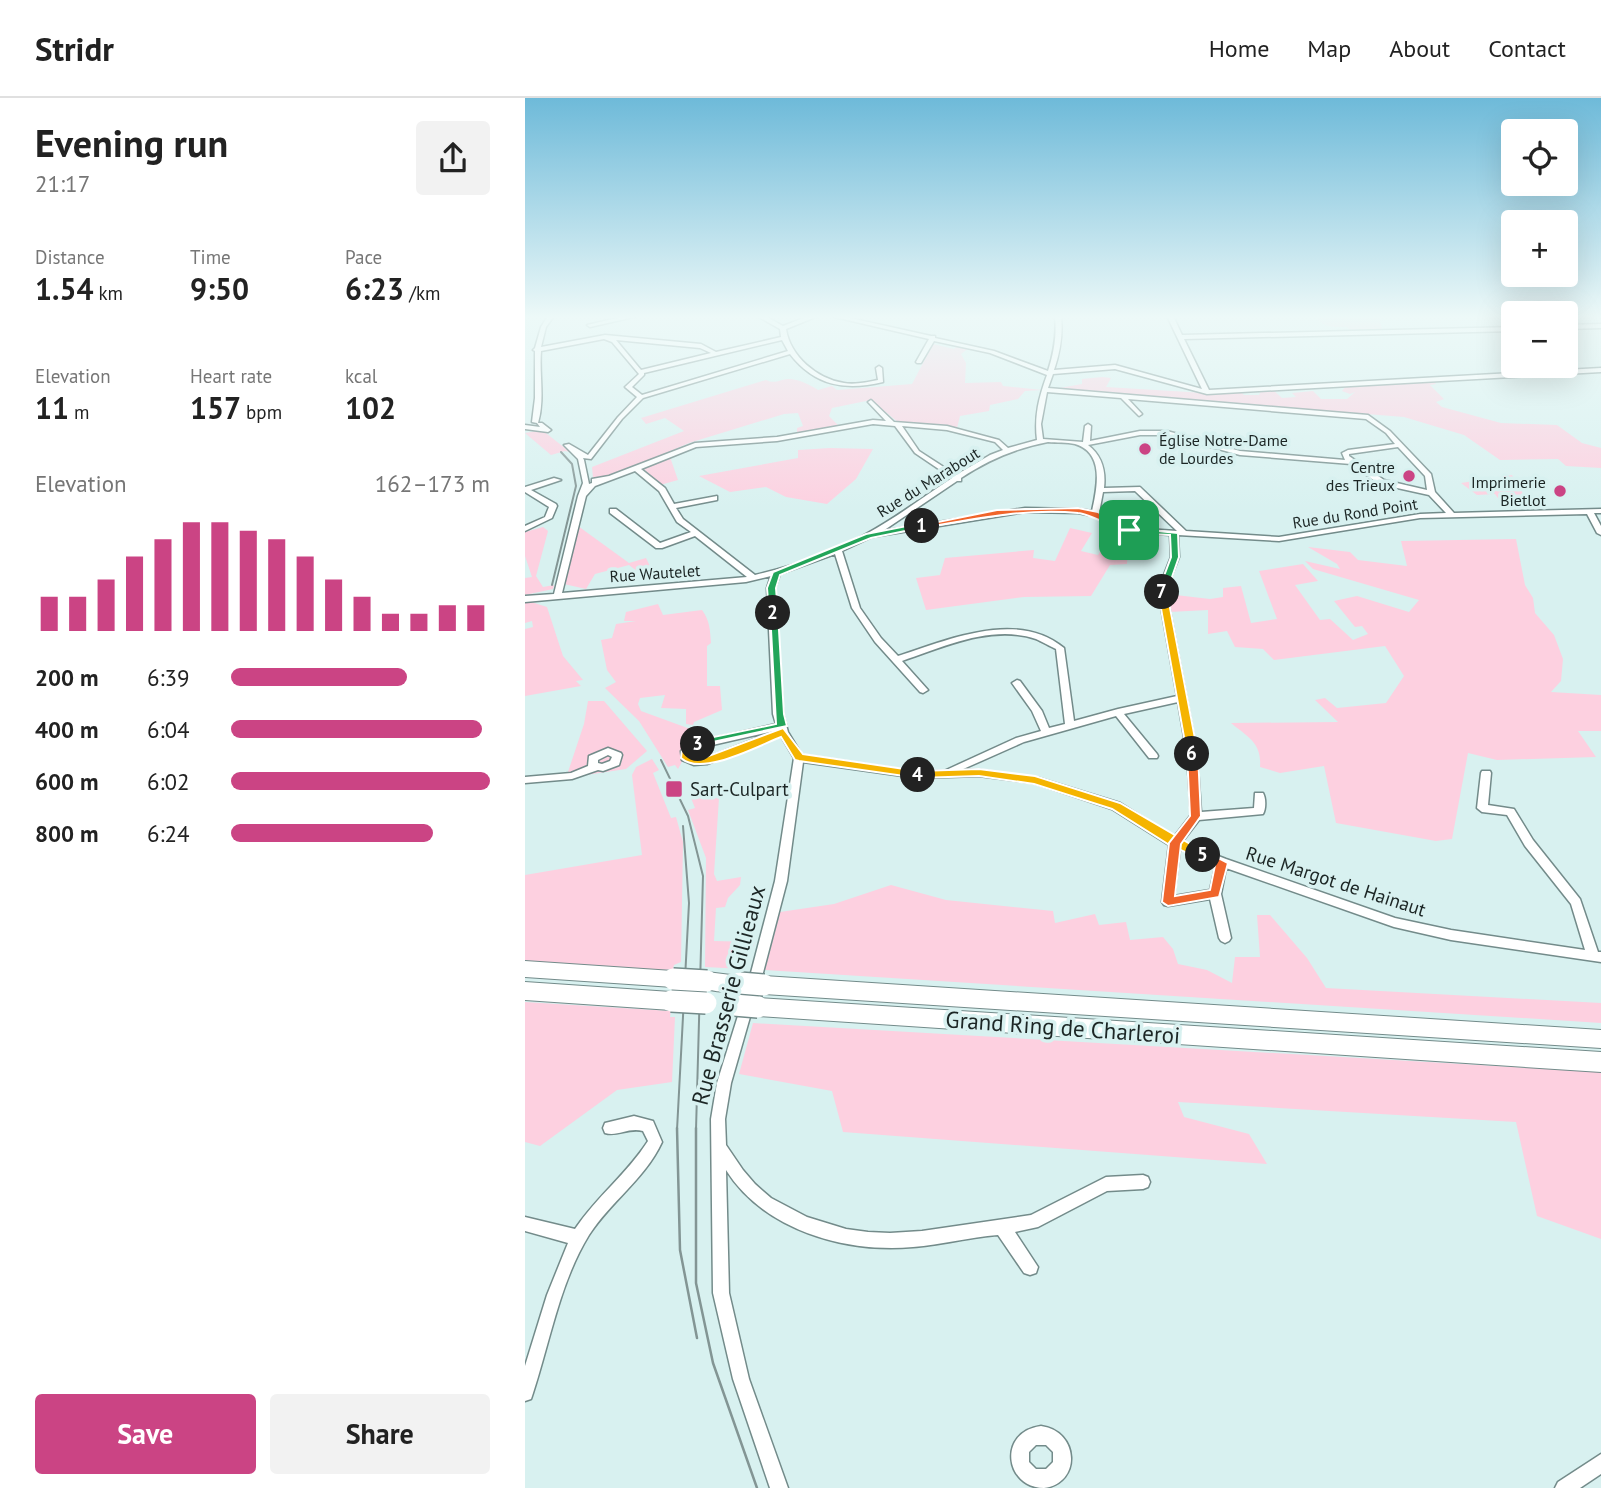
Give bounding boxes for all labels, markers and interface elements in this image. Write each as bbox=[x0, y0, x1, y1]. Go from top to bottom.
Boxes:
text: Stridr bbox=[35, 27, 114, 70]
text: Home bbox=[1209, 33, 1269, 64]
text: Map bbox=[1307, 33, 1351, 64]
text: About bbox=[1389, 33, 1450, 64]
text: Contact bbox=[1488, 33, 1566, 64]
text: Evening run bbox=[35, 118, 228, 167]
map controls bbox=[1501, 119, 1578, 378]
button: locate bbox=[1501, 119, 1578, 196]
button: share bbox=[416, 121, 490, 195]
text: 21:17 bbox=[35, 169, 90, 198]
button: + bbox=[1501, 210, 1578, 287]
text: Distance bbox=[35, 245, 105, 269]
text: Time bbox=[190, 245, 231, 269]
text: Pace bbox=[345, 245, 382, 269]
text: 1.54 bbox=[35, 269, 93, 308]
text: 9:50 bbox=[190, 269, 249, 308]
text: 6:23 bbox=[345, 269, 404, 308]
text: km bbox=[93, 281, 123, 305]
text: /km bbox=[404, 281, 440, 305]
button: − bbox=[1501, 301, 1578, 378]
text: Elevation bbox=[35, 364, 111, 388]
text: Heart rate bbox=[190, 364, 272, 388]
text: kcal bbox=[345, 364, 377, 388]
text: 11 bbox=[35, 388, 69, 427]
text: 157 bbox=[190, 388, 241, 427]
text: 102 bbox=[345, 388, 396, 427]
text: m bbox=[69, 400, 90, 424]
text: bpm bbox=[241, 400, 282, 424]
place label: Église Notre-Dame de Lourdes bbox=[1159, 430, 1288, 468]
marker: Église Notre-Dame de Lourdes bbox=[1137, 441, 1153, 457]
street label: Rue du Marabout bbox=[873, 442, 983, 522]
place label: Centre des Trieux bbox=[1326, 457, 1395, 495]
marker: Centre des Trieux bbox=[1401, 468, 1417, 484]
text: Elevation bbox=[35, 469, 127, 498]
text: 162–173 m bbox=[375, 469, 490, 498]
place label: Imprimerie Bietlot bbox=[1471, 472, 1547, 510]
marker: Imprimerie Bietlot bbox=[1552, 483, 1568, 499]
street label: Rue du Rond Point bbox=[1291, 493, 1419, 533]
pin bbox=[1099, 500, 1159, 560]
pin: 1 bbox=[905, 508, 939, 544]
icon: arrive bbox=[1110, 511, 1148, 549]
text: 1 bbox=[916, 513, 927, 537]
street label: Rue Wautelet bbox=[609, 560, 702, 586]
pin: 7 bbox=[1145, 574, 1179, 610]
text: 7 bbox=[1156, 579, 1167, 603]
pin: 2 bbox=[755, 596, 791, 630]
text: 2 bbox=[767, 600, 778, 624]
text: 200 m bbox=[35, 663, 98, 692]
text: 6:39 bbox=[147, 663, 190, 692]
text: 400 m bbox=[35, 715, 98, 744]
text: 6:04 bbox=[147, 715, 190, 744]
pin: 3 bbox=[681, 726, 715, 762]
text: 3 bbox=[692, 731, 703, 755]
pin: 6 bbox=[1175, 736, 1209, 772]
text: 6 bbox=[1186, 741, 1197, 765]
pin: 4 bbox=[901, 758, 935, 792]
text: 4 bbox=[912, 762, 923, 786]
text: 600 m bbox=[35, 767, 98, 796]
text: 6:02 bbox=[147, 767, 190, 796]
place label: Sart-Culpart bbox=[690, 777, 789, 801]
marker: Sart-Culpart bbox=[664, 779, 684, 799]
text: 800 m bbox=[35, 819, 98, 848]
text: 6:24 bbox=[147, 819, 190, 848]
pin: 5 bbox=[1185, 838, 1221, 872]
street label: Rue Margot de Hainaut bbox=[1243, 841, 1429, 922]
text: 5 bbox=[1197, 842, 1208, 866]
street label: Rue Brasserie Gillieaux bbox=[685, 882, 771, 1108]
street label: Grand Ring de Charleroi bbox=[945, 1004, 1181, 1050]
button: Save bbox=[35, 1394, 256, 1474]
button: Share bbox=[270, 1394, 490, 1474]

